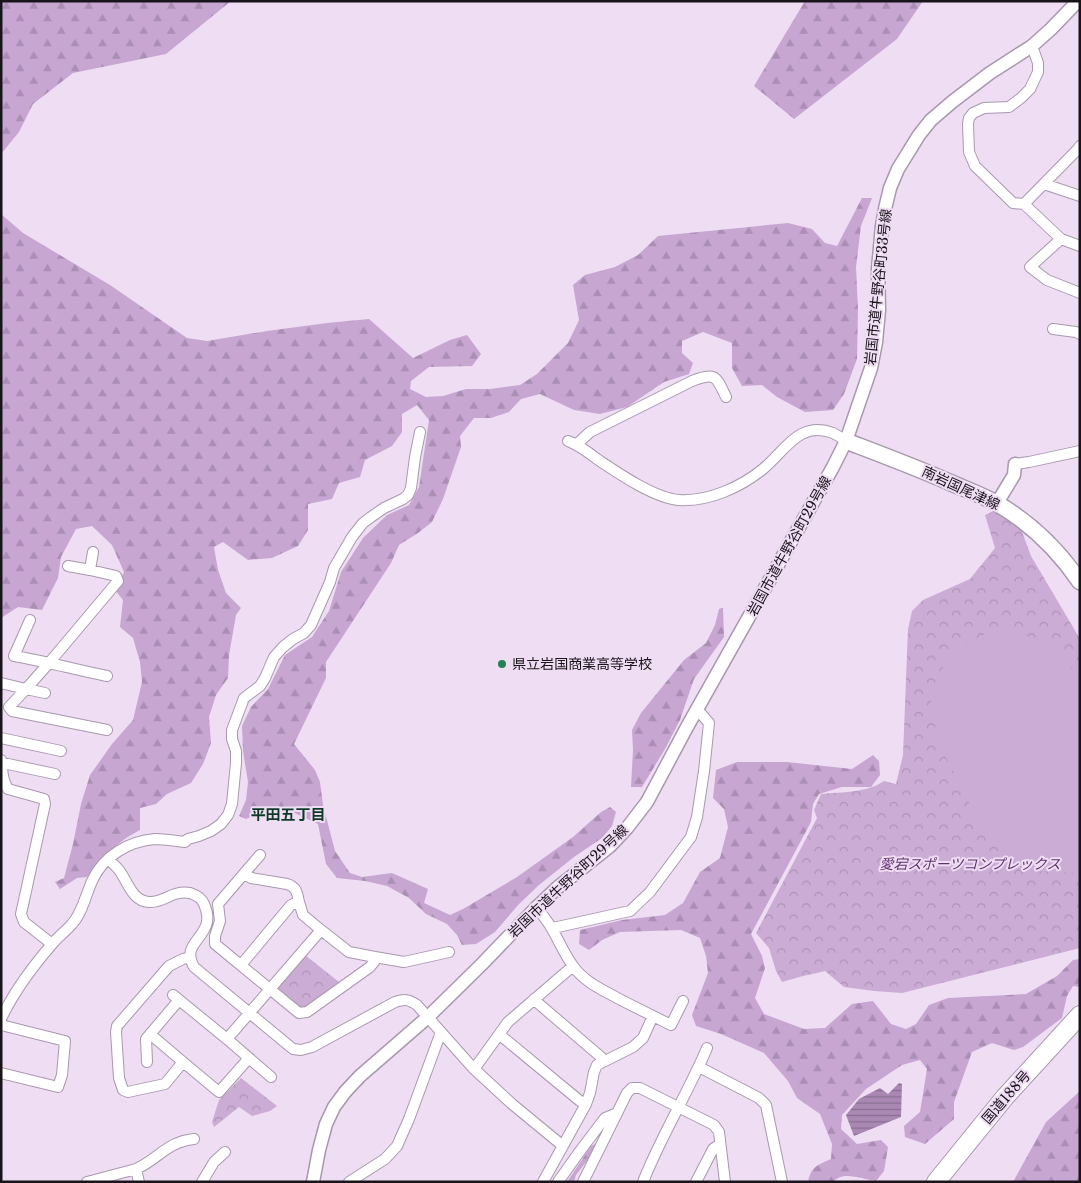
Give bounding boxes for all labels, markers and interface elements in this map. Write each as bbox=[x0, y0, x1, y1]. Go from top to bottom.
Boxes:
street label: 岩国市道牛野谷町33号線 bbox=[861, 208, 895, 366]
street label: 南岩国尾津線 bbox=[919, 462, 1003, 514]
street label: 岩国市道牛野谷町29号線 bbox=[743, 473, 835, 619]
place label: 県立岩国商業高等学校 bbox=[512, 655, 652, 673]
marker: 県立岩国商業高等学校 bbox=[496, 658, 508, 670]
district label: 平田五丁目 bbox=[250, 805, 326, 824]
street label: 岩国市道牛野谷町29号線 bbox=[504, 821, 632, 941]
park label: 愛宕スポーツコンプレックス bbox=[880, 855, 1060, 873]
street label: 国道188号 bbox=[978, 1066, 1034, 1128]

